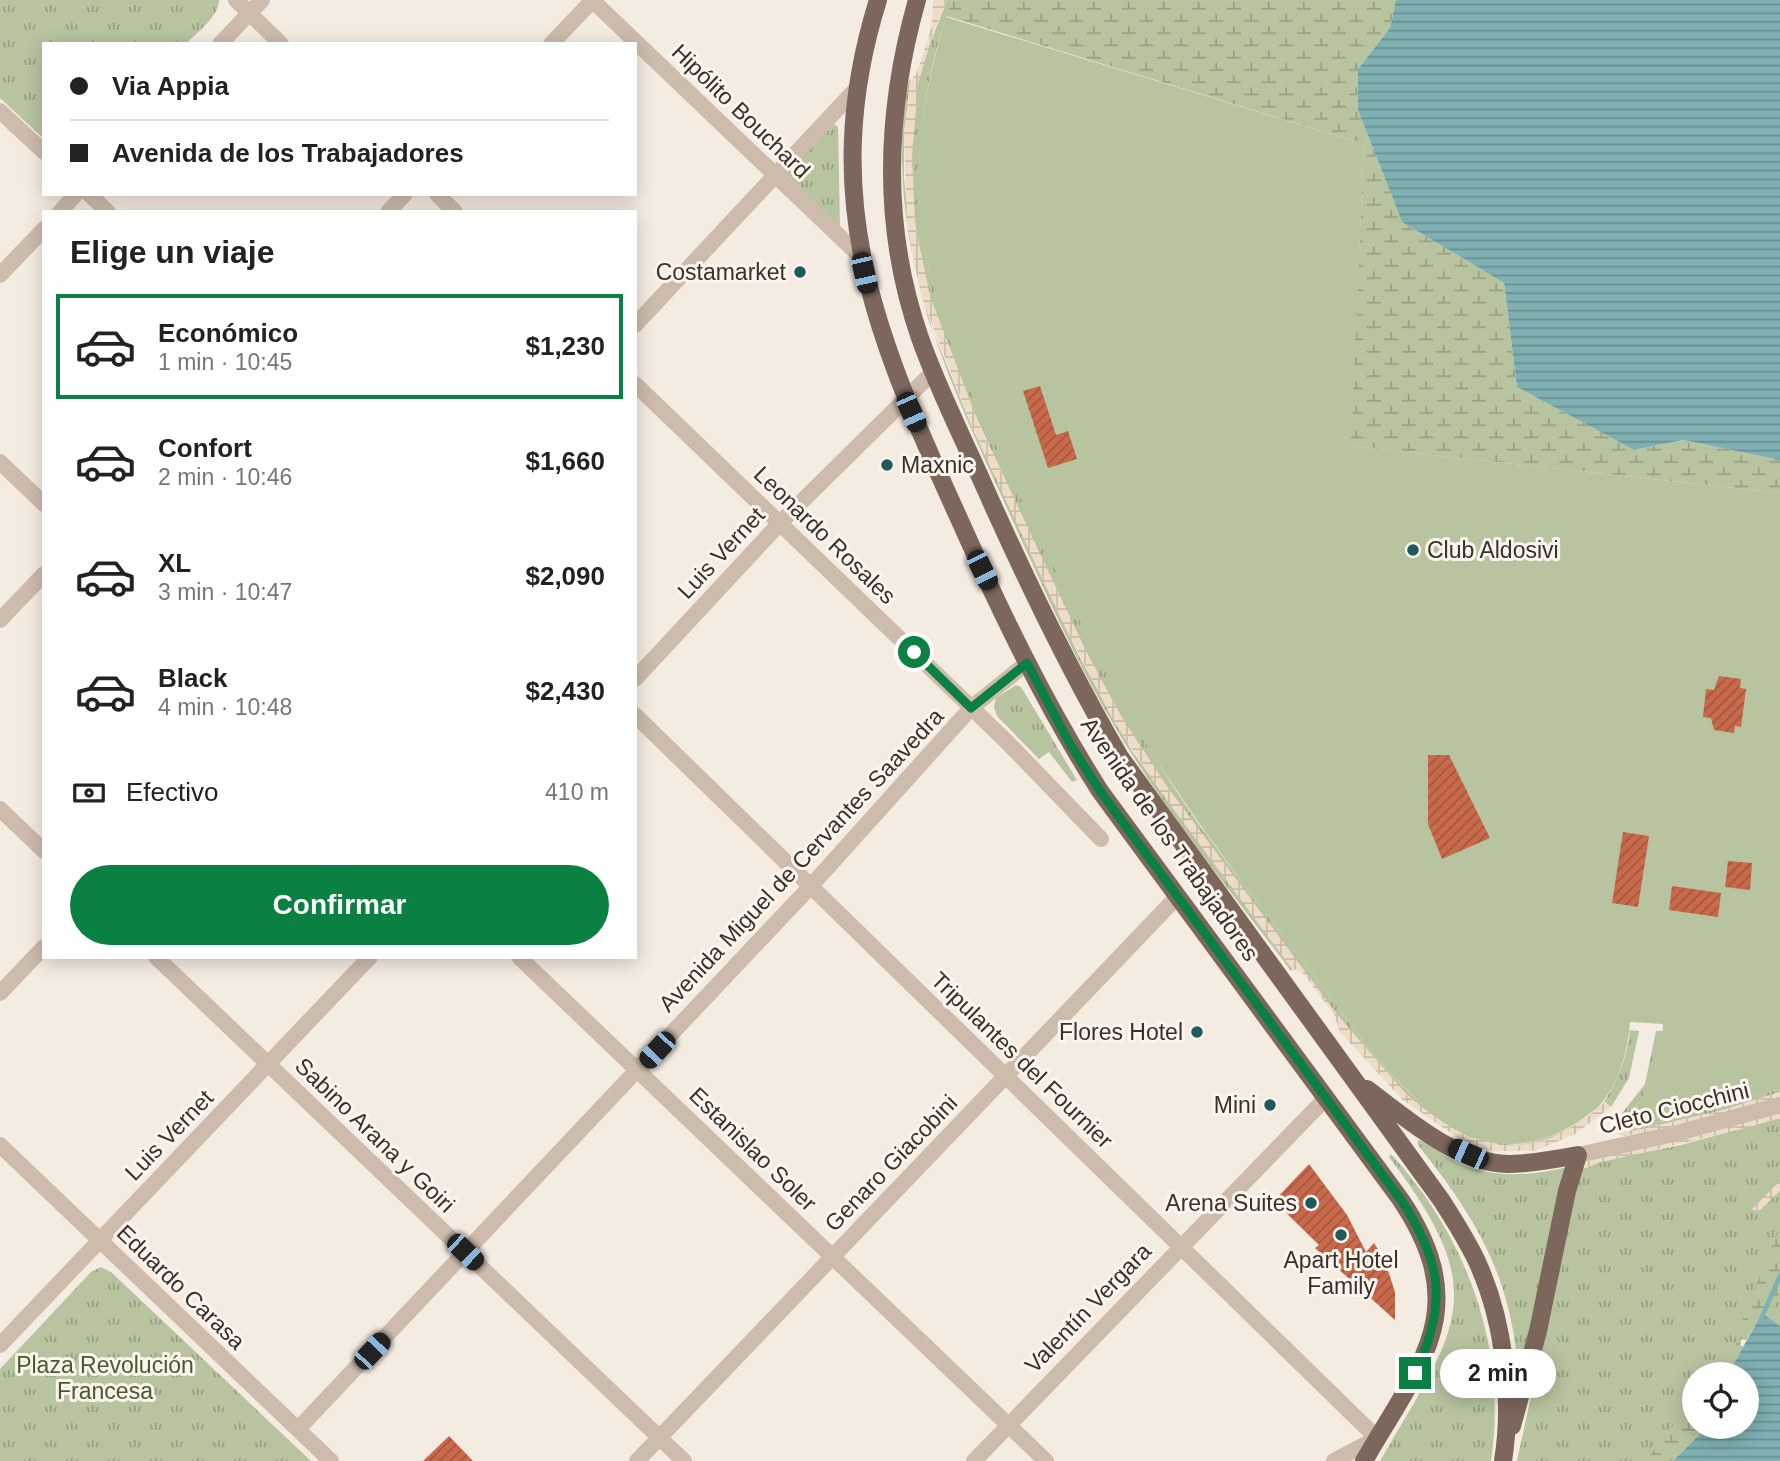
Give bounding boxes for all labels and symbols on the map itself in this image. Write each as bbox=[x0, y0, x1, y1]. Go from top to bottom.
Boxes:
street label: Hipólito Bouchard bbox=[667, 39, 815, 183]
car bbox=[850, 250, 879, 296]
place label: Costamarket bbox=[656, 259, 787, 285]
marker: Costamarket bbox=[792, 264, 808, 280]
car bbox=[893, 389, 930, 435]
place label: Maxnic bbox=[901, 452, 974, 478]
marker: Maxnic bbox=[879, 457, 895, 473]
street label: Leonardo Rosales bbox=[749, 461, 901, 609]
street label: Luis Vernet bbox=[672, 502, 770, 604]
place label: Club Aldosivi bbox=[1427, 537, 1559, 563]
marker: Club Aldosivi bbox=[1405, 542, 1421, 558]
car bbox=[964, 547, 1001, 593]
route start bbox=[898, 636, 930, 668]
street label: Avenida Miguel de Cervantes Saavedra bbox=[653, 703, 949, 1017]
street label: Avenida de los Trabajadores bbox=[1076, 712, 1264, 966]
street label: Tripulantes del Fournier bbox=[926, 967, 1118, 1154]
place label: Flores Hotel bbox=[1059, 1019, 1183, 1045]
marker: Flores Hotel bbox=[1189, 1024, 1205, 1040]
car bbox=[635, 1027, 680, 1073]
street label: Sabino Arana y Goiri bbox=[290, 1052, 460, 1218]
street label: Cleto Ciocchini bbox=[1596, 1077, 1752, 1139]
street label: Estanislao Soler bbox=[684, 1082, 822, 1216]
street label: Luis Vernet bbox=[120, 1084, 219, 1185]
street label: Genaro Giacobini bbox=[819, 1090, 963, 1236]
place label: Mini bbox=[1214, 1092, 1256, 1118]
marker: Mini bbox=[1262, 1097, 1278, 1113]
car bbox=[1445, 1136, 1492, 1172]
place label: Arena Suites bbox=[1165, 1190, 1297, 1216]
marker: Arena Suites bbox=[1303, 1195, 1319, 1211]
street label: Eduardo Carasa bbox=[112, 1219, 250, 1355]
marker: Apart Hotel Family bbox=[1333, 1227, 1349, 1243]
car bbox=[443, 1230, 488, 1274]
street label: Valentín Vergara bbox=[1020, 1238, 1156, 1378]
place label: Apart Hotel Family bbox=[1283, 1247, 1399, 1299]
car bbox=[350, 1328, 395, 1374]
callout: 2 min bbox=[1440, 1348, 1555, 1398]
park label: Plaza Revolución Francesa bbox=[16, 1352, 194, 1404]
route end bbox=[1399, 1357, 1431, 1389]

